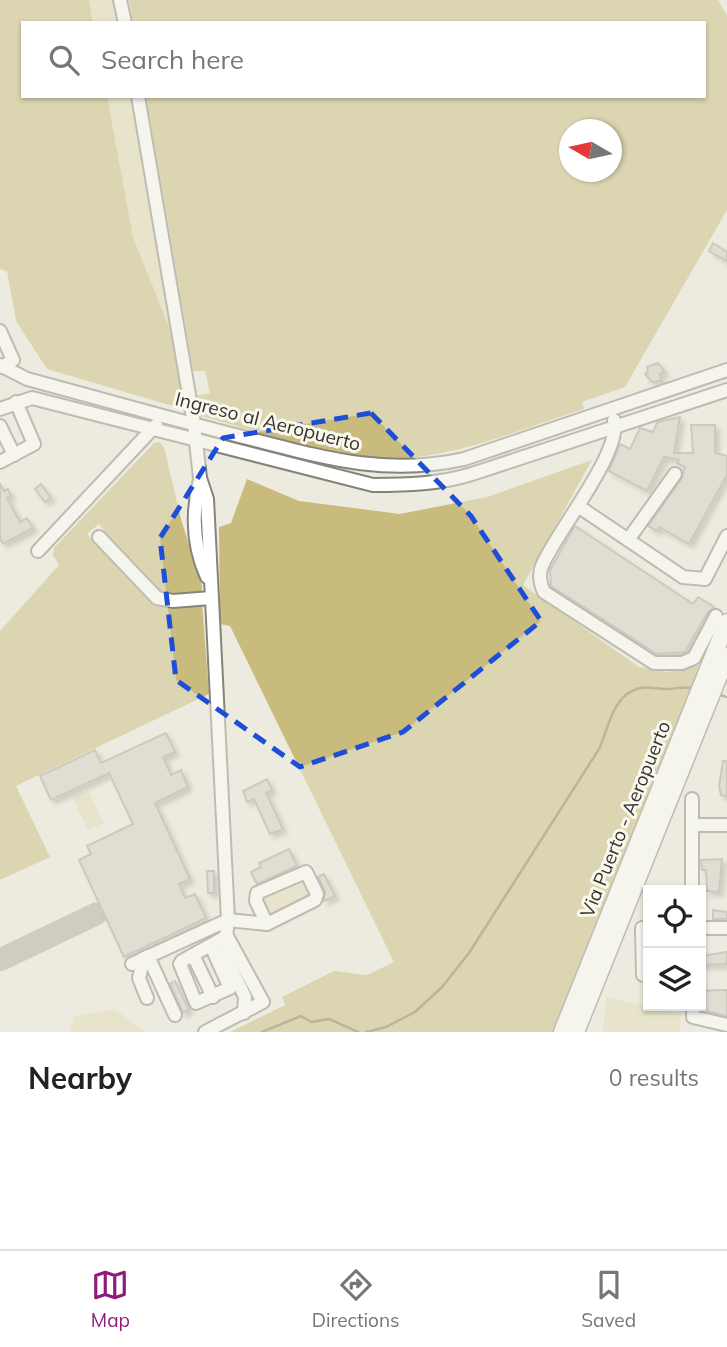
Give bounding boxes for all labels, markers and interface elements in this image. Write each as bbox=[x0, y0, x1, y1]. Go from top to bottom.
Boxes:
search box bbox=[21, 21, 706, 98]
icon: search bbox=[45, 41, 83, 79]
text: Search here bbox=[101, 43, 244, 76]
north arrow bbox=[559, 119, 622, 182]
street label: Ingreso al Aeropuerto bbox=[173, 386, 363, 456]
street label: Via Puerto - Aeropuerto bbox=[575, 717, 675, 921]
map controls bbox=[643, 885, 706, 1011]
button: locate bbox=[643, 885, 706, 948]
button: layers bbox=[643, 948, 706, 1011]
text: Nearby bbox=[28, 1059, 132, 1097]
text: 0 results bbox=[609, 1063, 699, 1092]
tab: Map bbox=[91, 1266, 130, 1332]
tab: Directions bbox=[312, 1266, 400, 1332]
tab: Saved bbox=[581, 1266, 636, 1332]

